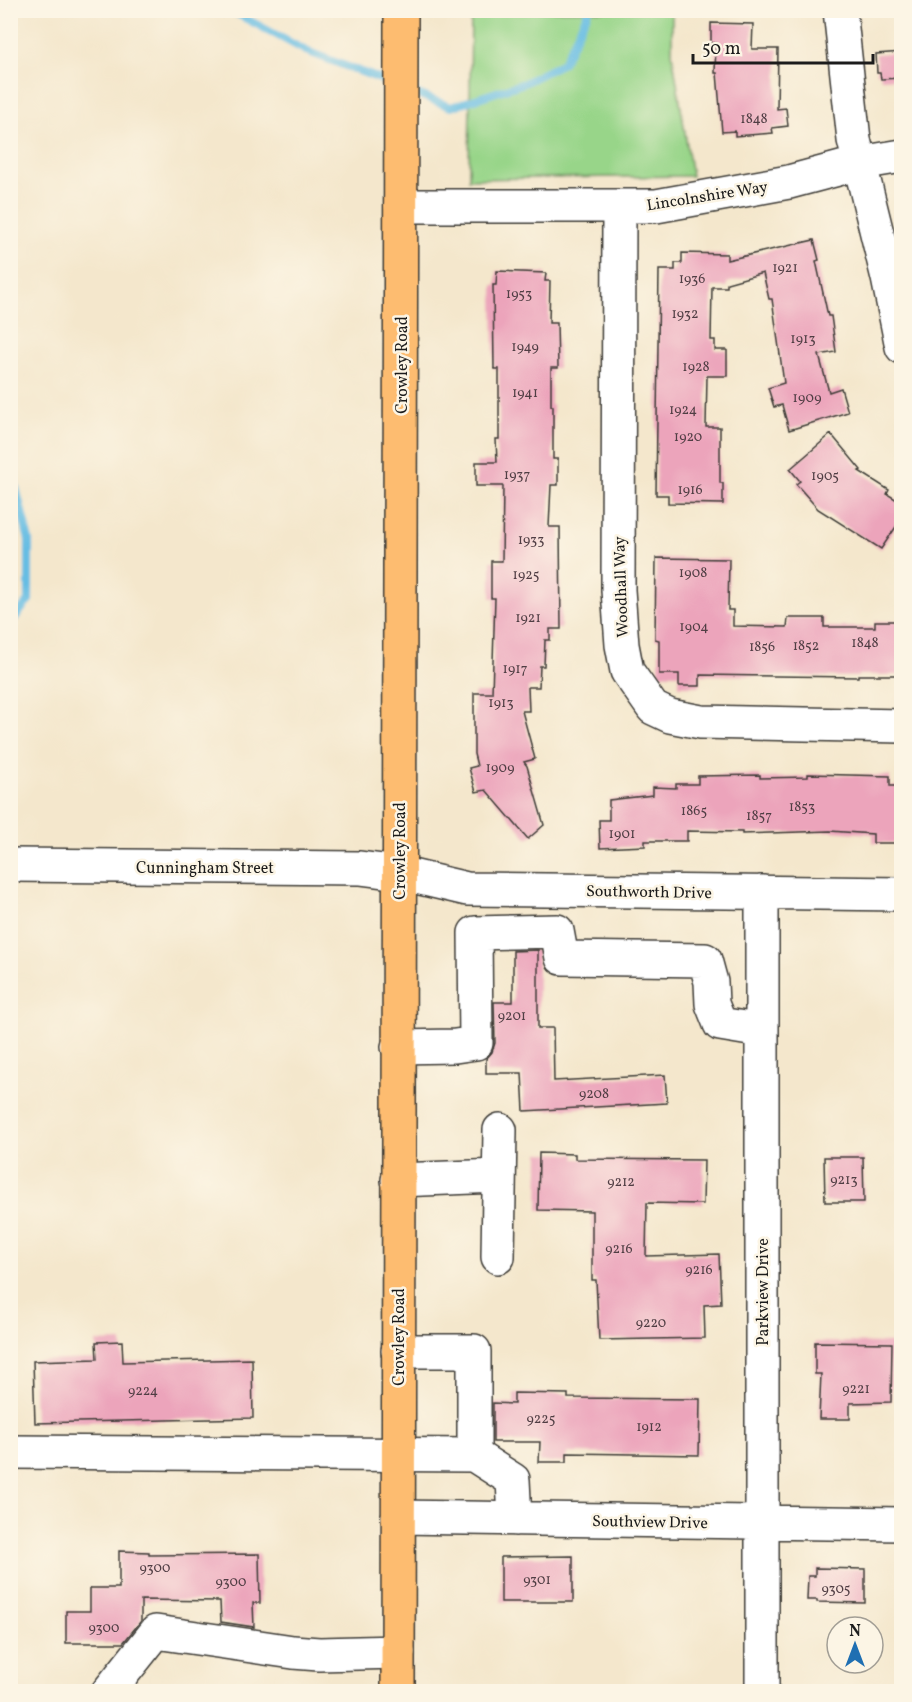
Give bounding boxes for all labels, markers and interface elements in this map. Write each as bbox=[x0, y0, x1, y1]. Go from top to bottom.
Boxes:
scale bar bbox=[693, 27, 873, 65]
text: 50 m bbox=[702, 37, 741, 62]
house number: 1848 bbox=[740, 110, 768, 129]
street label: Lincolnshire Way bbox=[645, 176, 770, 217]
house number: 1921 bbox=[772, 259, 798, 278]
house number: 1936 bbox=[679, 270, 705, 289]
house number: 1953 bbox=[506, 285, 532, 304]
house number: 1932 bbox=[671, 305, 699, 324]
street label: Crowley Road bbox=[392, 316, 414, 414]
house number: 1913 bbox=[790, 330, 816, 349]
house number: 1949 bbox=[511, 338, 539, 357]
house number: 1928 bbox=[682, 358, 710, 377]
house number: 1941 bbox=[512, 384, 538, 403]
house number: 1909 bbox=[793, 389, 821, 408]
house number: 1924 bbox=[669, 401, 697, 420]
house number: 1920 bbox=[674, 428, 702, 447]
house number: 1937 bbox=[504, 466, 530, 485]
house number: 1905 bbox=[811, 467, 839, 486]
house number: 1916 bbox=[677, 481, 703, 500]
house number: 1933 bbox=[518, 531, 544, 550]
street label: Woodhall Way bbox=[609, 535, 635, 638]
house number: 1908 bbox=[679, 564, 707, 583]
house number: 1925 bbox=[513, 566, 539, 585]
house number: 1921 bbox=[515, 609, 541, 628]
house number: 1904 bbox=[679, 618, 709, 637]
house number: 1848 bbox=[851, 634, 879, 653]
house number: 1852 bbox=[793, 637, 819, 656]
house number: 1856 bbox=[749, 638, 775, 657]
house number: 1917 bbox=[503, 660, 528, 679]
house number: 1913 bbox=[488, 694, 514, 713]
house number: 1909 bbox=[486, 759, 514, 778]
house number: 1853 bbox=[789, 798, 815, 817]
street label: Crowley Road bbox=[390, 802, 412, 900]
house number: 1865 bbox=[681, 802, 707, 821]
house number: 1857 bbox=[746, 807, 772, 826]
house number: 1901 bbox=[609, 825, 635, 844]
street label: Cunningham Street bbox=[136, 858, 274, 880]
street label: Southworth Drive bbox=[586, 881, 712, 905]
house number: 9201 bbox=[498, 1007, 526, 1026]
house number: 9208 bbox=[579, 1085, 609, 1104]
house number: 9213 bbox=[830, 1171, 858, 1190]
house number: 9212 bbox=[607, 1173, 635, 1192]
street label: Parkview Drive bbox=[753, 1238, 775, 1346]
house number: 9216 bbox=[605, 1240, 633, 1259]
house number: 9216 bbox=[685, 1261, 713, 1280]
street label: Crowley Road bbox=[389, 1288, 411, 1386]
house number: 9220 bbox=[636, 1314, 666, 1333]
house number: 9221 bbox=[842, 1380, 870, 1399]
house number: 9224 bbox=[128, 1382, 158, 1401]
house number: 9225 bbox=[526, 1410, 556, 1429]
house number: 1912 bbox=[636, 1418, 662, 1437]
street label: Southview Drive bbox=[592, 1511, 708, 1535]
house number: 9300 bbox=[140, 1559, 171, 1578]
house number: 9301 bbox=[523, 1571, 551, 1590]
house number: 9300 bbox=[216, 1573, 247, 1592]
house number: 9305 bbox=[822, 1580, 850, 1599]
north arrow bbox=[825, 1615, 885, 1675]
house number: 9300 bbox=[89, 1619, 120, 1638]
text: N bbox=[849, 1621, 861, 1643]

